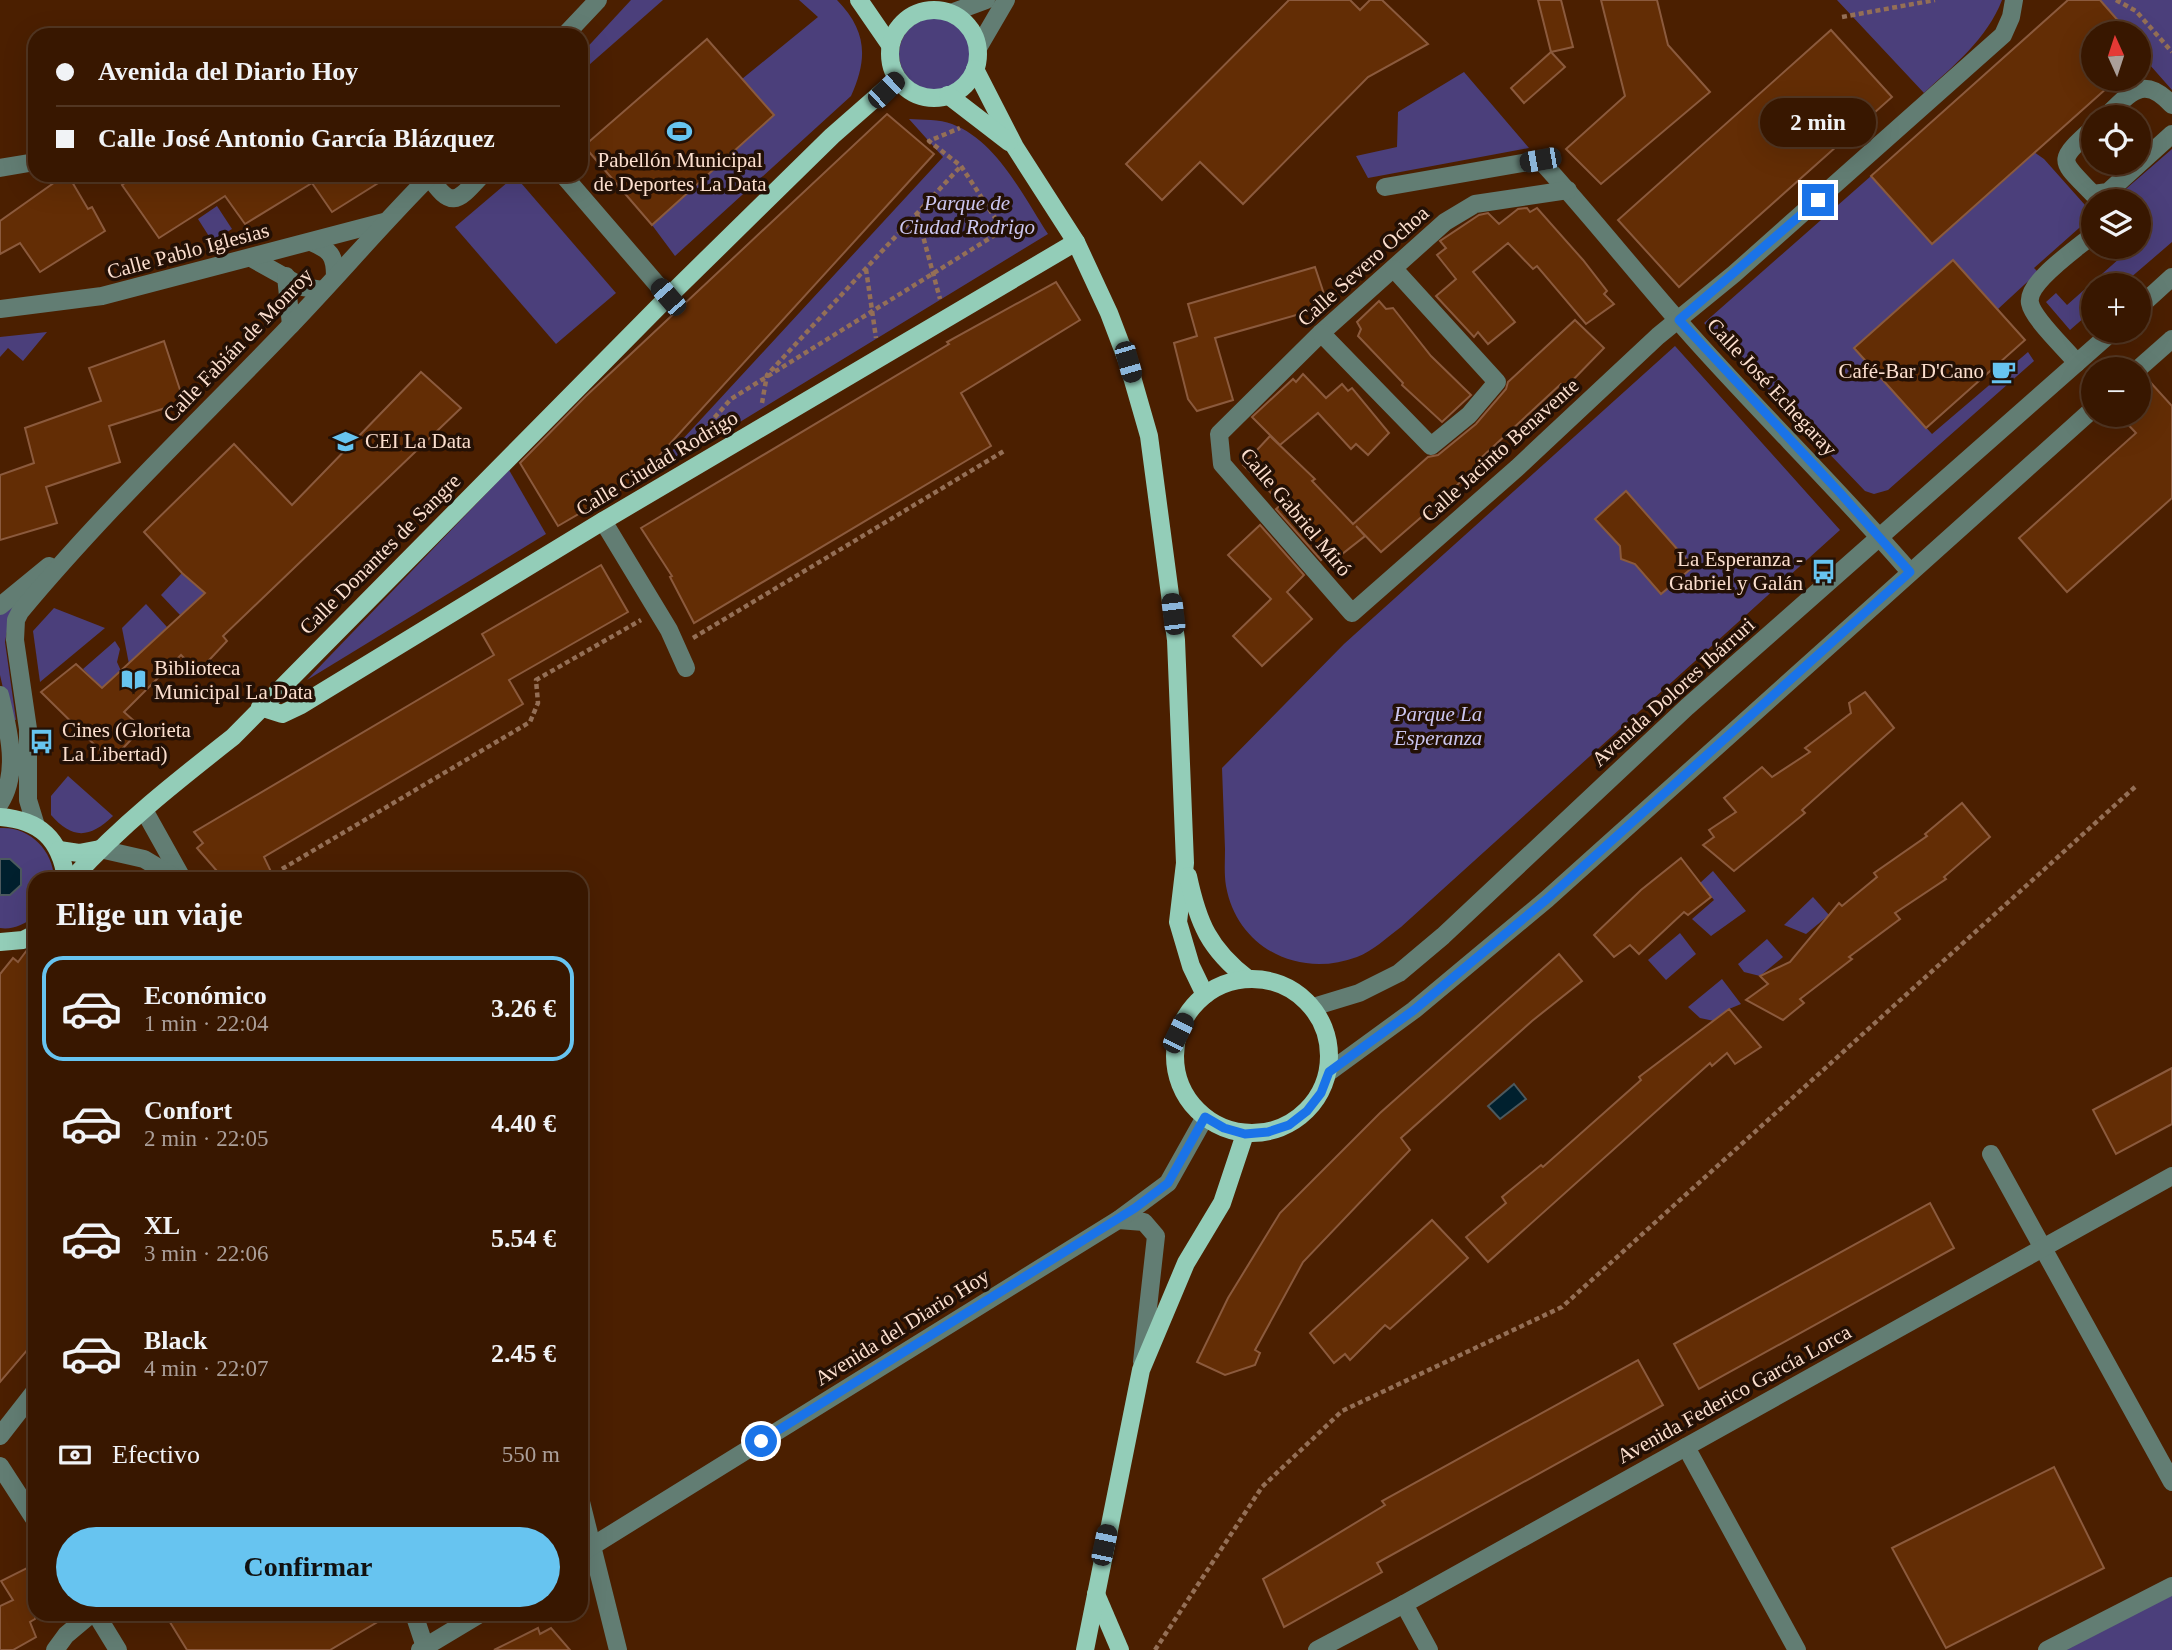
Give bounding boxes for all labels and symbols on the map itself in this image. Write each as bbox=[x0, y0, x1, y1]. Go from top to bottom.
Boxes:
north arrow bbox=[2081, 21, 2151, 91]
car bbox=[864, 68, 909, 112]
callout: 2 min bbox=[1760, 99, 1876, 148]
sports icon: Pabellón Municipal de Deportes La Data bbox=[666, 117, 694, 145]
car bbox=[1518, 146, 1563, 174]
place label: Pabellón Municipal de Deportes La Data bbox=[593, 148, 767, 196]
route end bbox=[1802, 184, 1834, 216]
park label: Parque de Ciudad Rodrigo bbox=[899, 191, 1035, 239]
street label: Calle Severo Ochoa bbox=[1293, 200, 1434, 331]
street label: Calle Pablo Iglesias bbox=[104, 218, 272, 284]
street label: Calle Fabián de Monroy bbox=[158, 263, 318, 427]
car bbox=[647, 274, 690, 320]
street label: Calle José Echegaray bbox=[1702, 313, 1842, 461]
car bbox=[1113, 339, 1144, 385]
cafe icon: Café-Bar D'Cano bbox=[1990, 357, 2018, 385]
place label: Café-Bar D'Cano bbox=[1839, 359, 1984, 383]
street label: Calle Jacinto Benavente bbox=[1417, 373, 1583, 527]
street label: Calle Ciudad Rodrigo bbox=[572, 405, 742, 521]
school or university icon: CEI La Data bbox=[331, 427, 359, 455]
place label: CEI La Data bbox=[365, 429, 472, 453]
street label: Calle Gabriel Miró bbox=[1235, 443, 1357, 581]
street label: Calle Donantes de Sangre bbox=[295, 469, 465, 639]
place label: La Esperanza - Gabriel y Galán bbox=[1669, 547, 1803, 595]
bus stop icon: La Esperanza - Gabriel y Galán bbox=[1809, 557, 1837, 585]
car bbox=[1161, 592, 1186, 636]
street label: Avenida Dolores Ibárruri bbox=[1587, 612, 1759, 771]
place label: Biblioteca Municipal La Data bbox=[154, 656, 313, 704]
library icon: Biblioteca Municipal La Data bbox=[120, 666, 148, 694]
park label: Parque La Esperanza bbox=[1393, 702, 1482, 750]
place label: Cines (Glorieta La Libertad) bbox=[62, 718, 192, 766]
bus stop icon: Cines (Glorieta La Libertad) bbox=[28, 728, 56, 756]
car bbox=[1160, 1010, 1197, 1056]
street label: Avenida del Diario Hoy bbox=[810, 1263, 994, 1390]
street label: Avenida Federico García Lorca bbox=[1613, 1319, 1856, 1468]
route start bbox=[745, 1425, 777, 1457]
car bbox=[1090, 1522, 1119, 1568]

